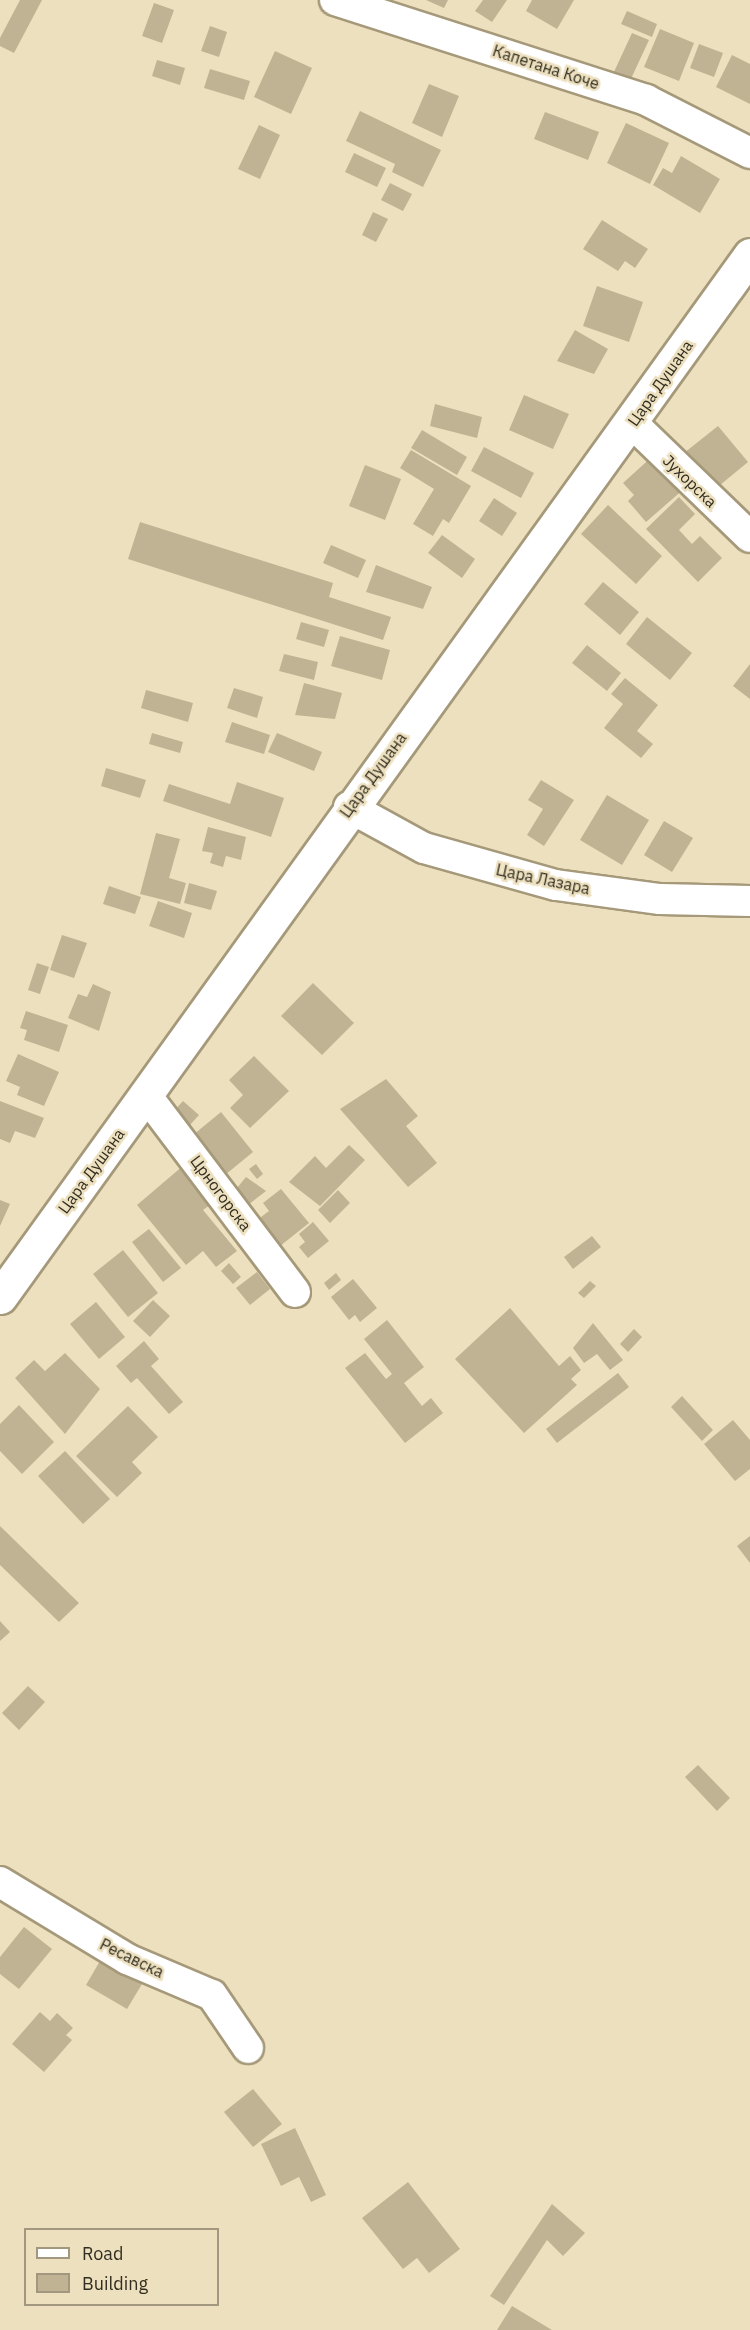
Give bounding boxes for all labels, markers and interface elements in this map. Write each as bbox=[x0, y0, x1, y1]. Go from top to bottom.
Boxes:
street label: Капетана Коче bbox=[490, 41, 602, 93]
street label: Цара Душана bbox=[623, 336, 697, 430]
street label: Јухорска bbox=[659, 451, 721, 511]
street label: Цара Душана bbox=[336, 729, 410, 821]
street label: Цара Лазара bbox=[494, 860, 592, 898]
street label: Цара Душана bbox=[54, 1125, 128, 1217]
street label: Црногорска bbox=[186, 1152, 256, 1234]
street label: Ресавска bbox=[97, 1934, 167, 1982]
legend bbox=[24, 2228, 219, 2306]
text: Road bbox=[82, 2242, 123, 2265]
text: Building bbox=[82, 2272, 148, 2295]

